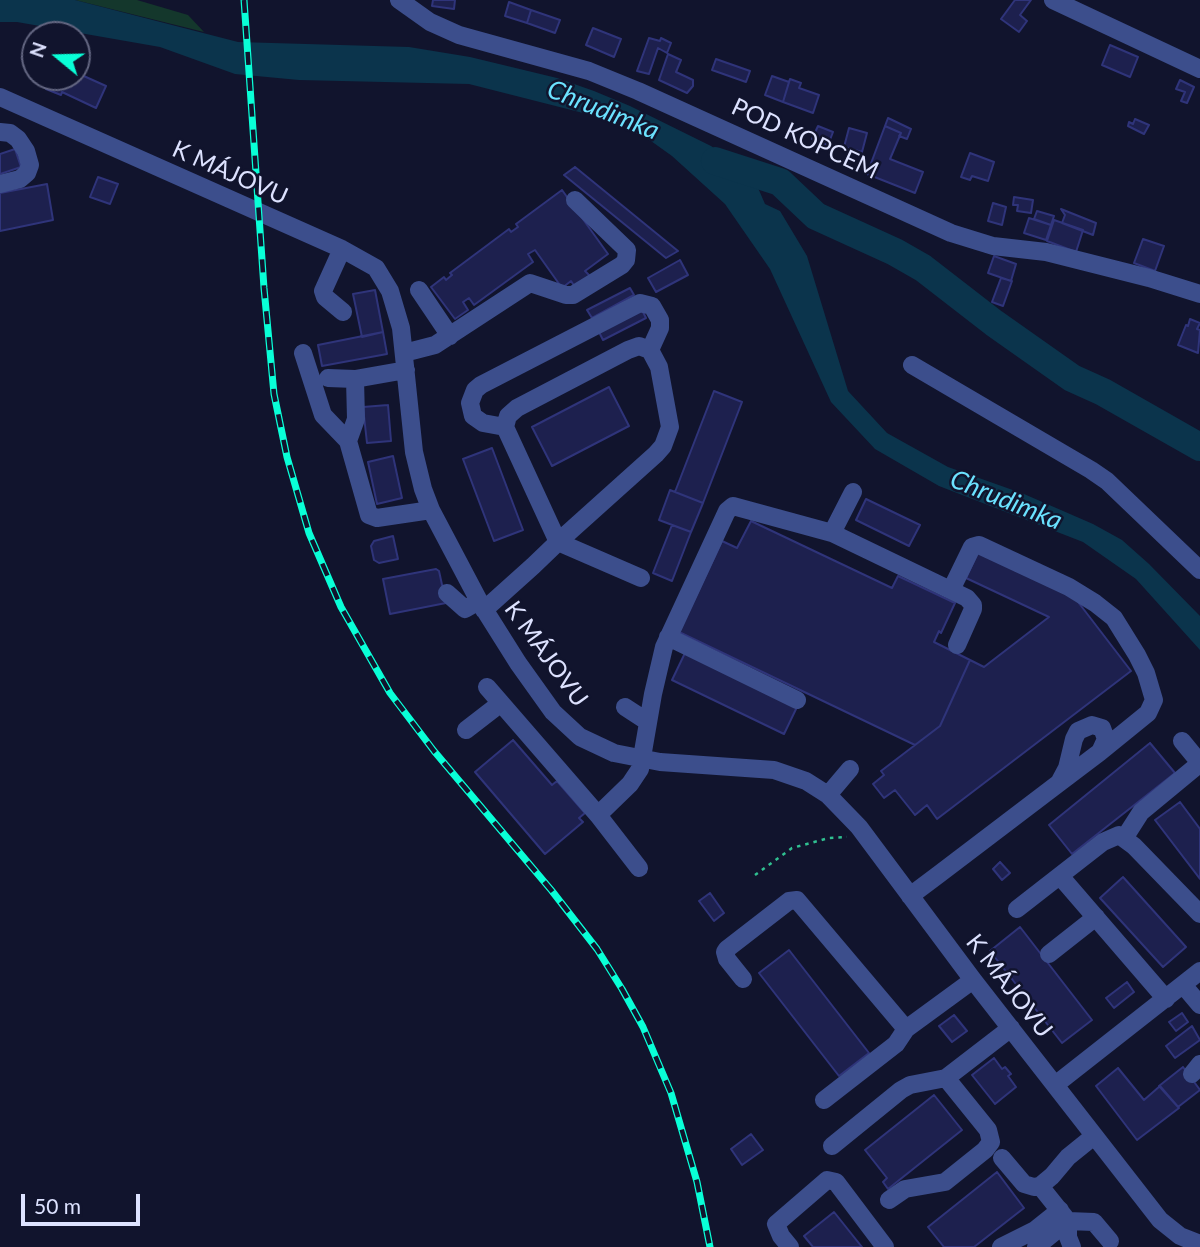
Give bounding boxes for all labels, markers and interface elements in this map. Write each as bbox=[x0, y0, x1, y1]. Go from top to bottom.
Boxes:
north arrow bbox=[21, 21, 91, 91]
text: N bbox=[24, 39, 51, 60]
water label: Chrudimka bbox=[543, 73, 663, 147]
street label: POD KOPCEM bbox=[727, 92, 883, 186]
street label: K MÁJOVU bbox=[168, 135, 292, 211]
water label: Chrudimka bbox=[946, 463, 1066, 537]
street label: K MÁJOVU bbox=[498, 596, 594, 712]
street label: K MÁJOVU bbox=[960, 929, 1058, 1043]
scale bar bbox=[24, 1180, 144, 1224]
text: 50 m bbox=[34, 1193, 81, 1218]

